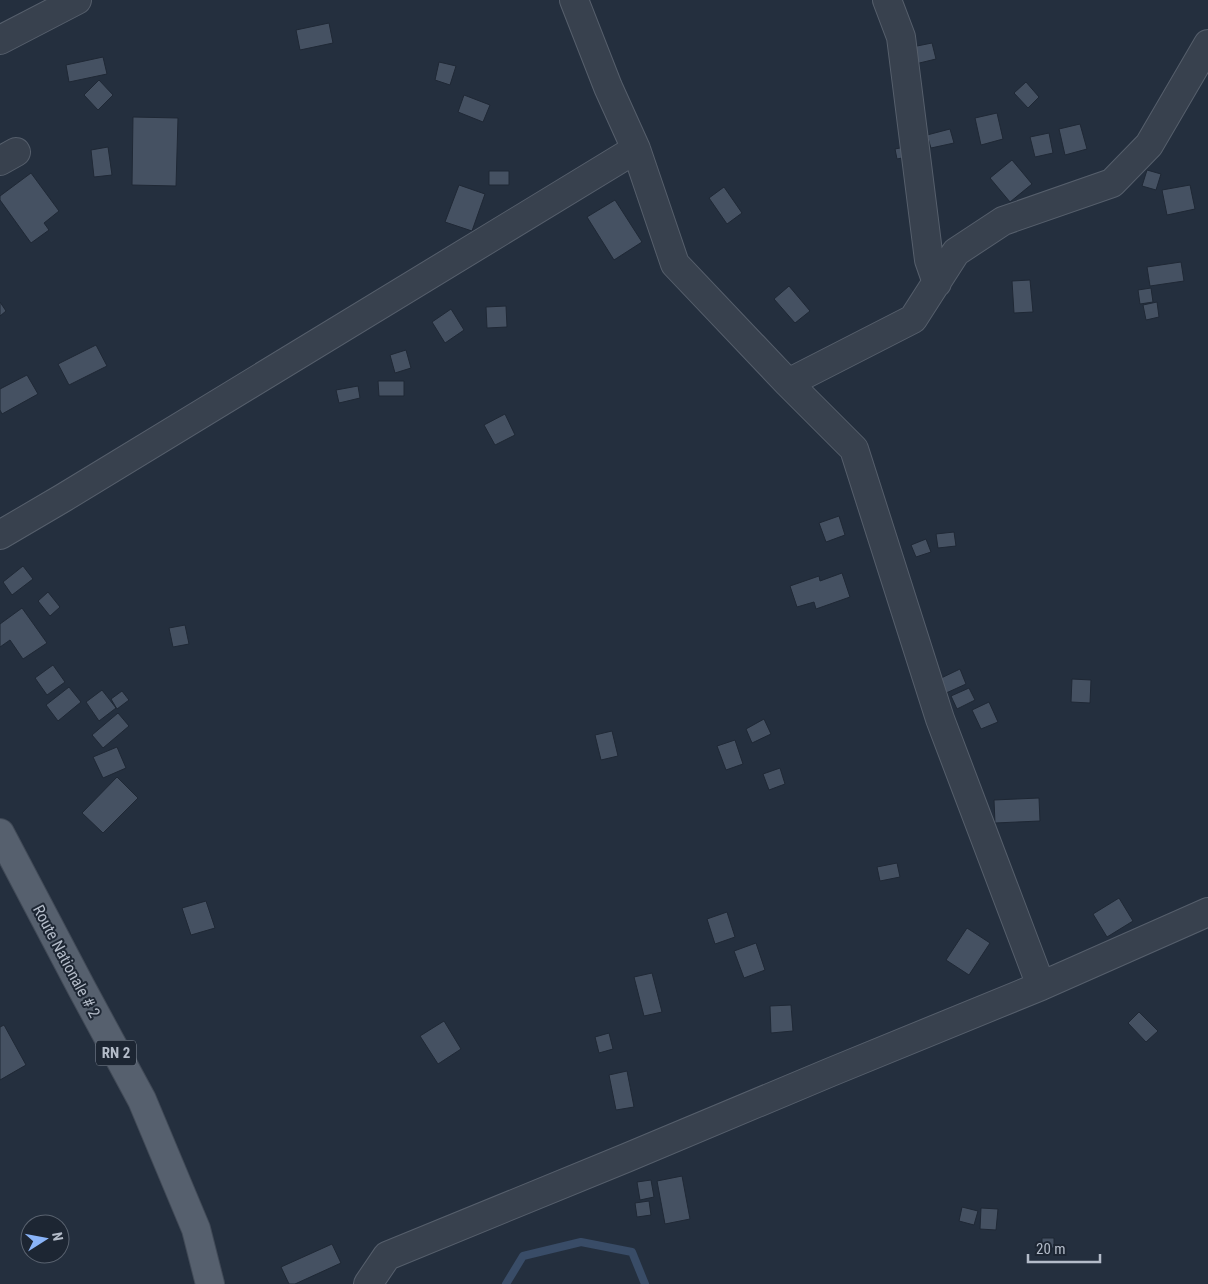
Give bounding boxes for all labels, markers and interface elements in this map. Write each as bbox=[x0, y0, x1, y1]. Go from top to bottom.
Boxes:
street label: Route Nationale # 2 bbox=[29, 902, 104, 1021]
road number: RN 2 bbox=[96, 1040, 136, 1066]
north arrow bbox=[20, 1214, 70, 1264]
text: N bbox=[49, 1231, 66, 1242]
scale bar bbox=[1028, 1232, 1100, 1264]
text: 20 m bbox=[1036, 1240, 1066, 1258]

